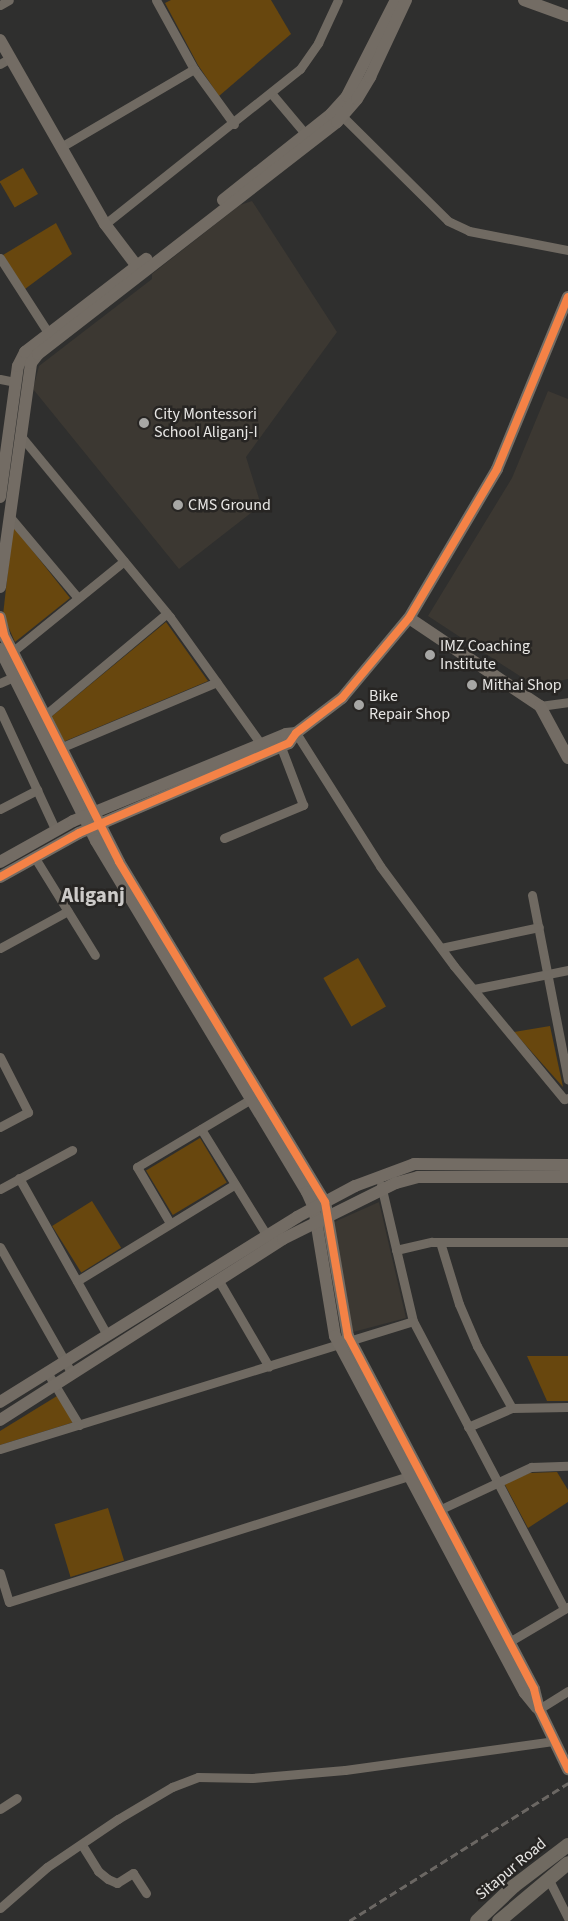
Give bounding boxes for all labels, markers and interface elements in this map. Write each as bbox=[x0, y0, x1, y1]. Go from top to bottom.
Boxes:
place label: City Montessori School Aliganj-I bbox=[154, 404, 258, 442]
marker: City Montessori School Aliganj-I bbox=[138, 417, 150, 429]
place label: CMS Ground bbox=[188, 495, 271, 515]
marker: CMS Ground bbox=[172, 499, 184, 511]
place label: IMZ Coaching Institute bbox=[440, 636, 530, 674]
marker: IMZ Coaching Institute bbox=[424, 649, 436, 661]
place label: Mithai Shop bbox=[482, 675, 562, 695]
marker: Mithai Shop bbox=[466, 679, 478, 691]
place label: Bike Repair Shop bbox=[369, 686, 450, 724]
marker: Bike Repair Shop bbox=[353, 699, 365, 711]
district label: Aliganj bbox=[61, 882, 125, 908]
street label: Sitapur Road bbox=[472, 1834, 550, 1904]

